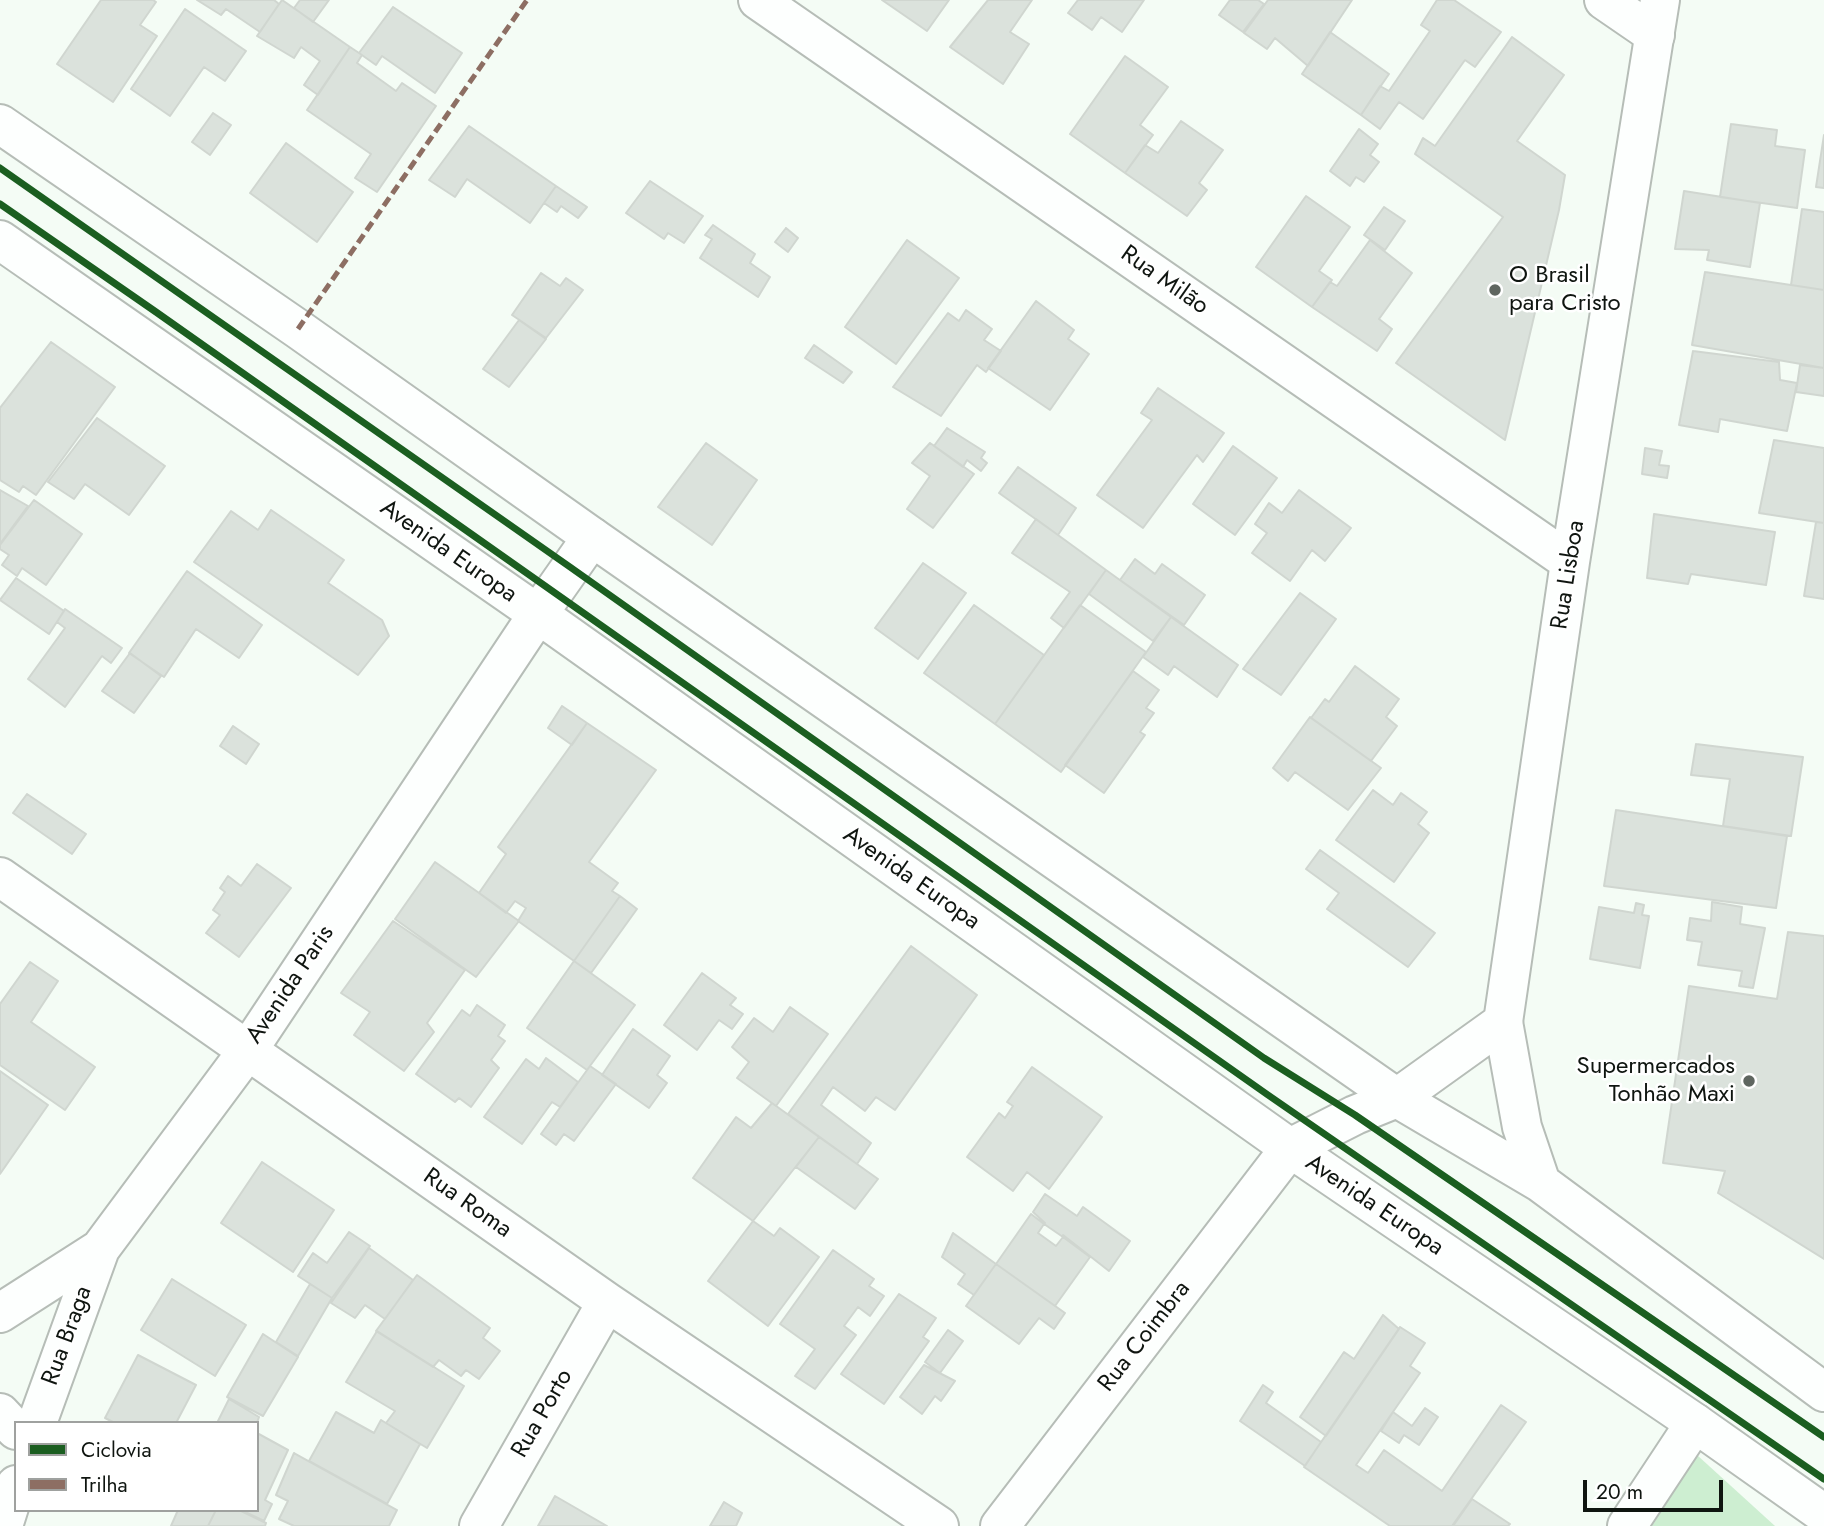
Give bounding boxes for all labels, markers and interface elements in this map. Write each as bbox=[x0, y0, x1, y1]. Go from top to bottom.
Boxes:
street label: Rua Milão bbox=[1114, 240, 1214, 322]
place label: O Brasil para Cristo bbox=[1509, 262, 1621, 318]
marker: O Brasil para Cristo bbox=[1487, 282, 1503, 298]
street label: Avenida Europa bbox=[374, 494, 522, 610]
street label: Rua Lisboa bbox=[1546, 519, 1592, 631]
street label: Avenida Europa bbox=[837, 821, 985, 937]
street label: Avenida Paris bbox=[241, 920, 341, 1050]
place label: Supermercados Tonhão Maxi bbox=[1577, 1053, 1735, 1109]
marker: Supermercados Tonhão Maxi bbox=[1741, 1073, 1757, 1089]
street label: Avenida Europa bbox=[1299, 1149, 1449, 1263]
street label: Rua Roma bbox=[417, 1163, 517, 1245]
street label: Rua Coimbra bbox=[1093, 1276, 1197, 1398]
street label: Rua Braga bbox=[37, 1283, 99, 1389]
street label: Rua Porto bbox=[506, 1365, 580, 1463]
legend bbox=[14, 1421, 259, 1512]
text: Ciclovia bbox=[81, 1435, 152, 1465]
scale bar bbox=[1586, 1466, 1726, 1510]
text: Trilha bbox=[81, 1470, 128, 1500]
text: 20 m bbox=[1596, 1477, 1643, 1507]

